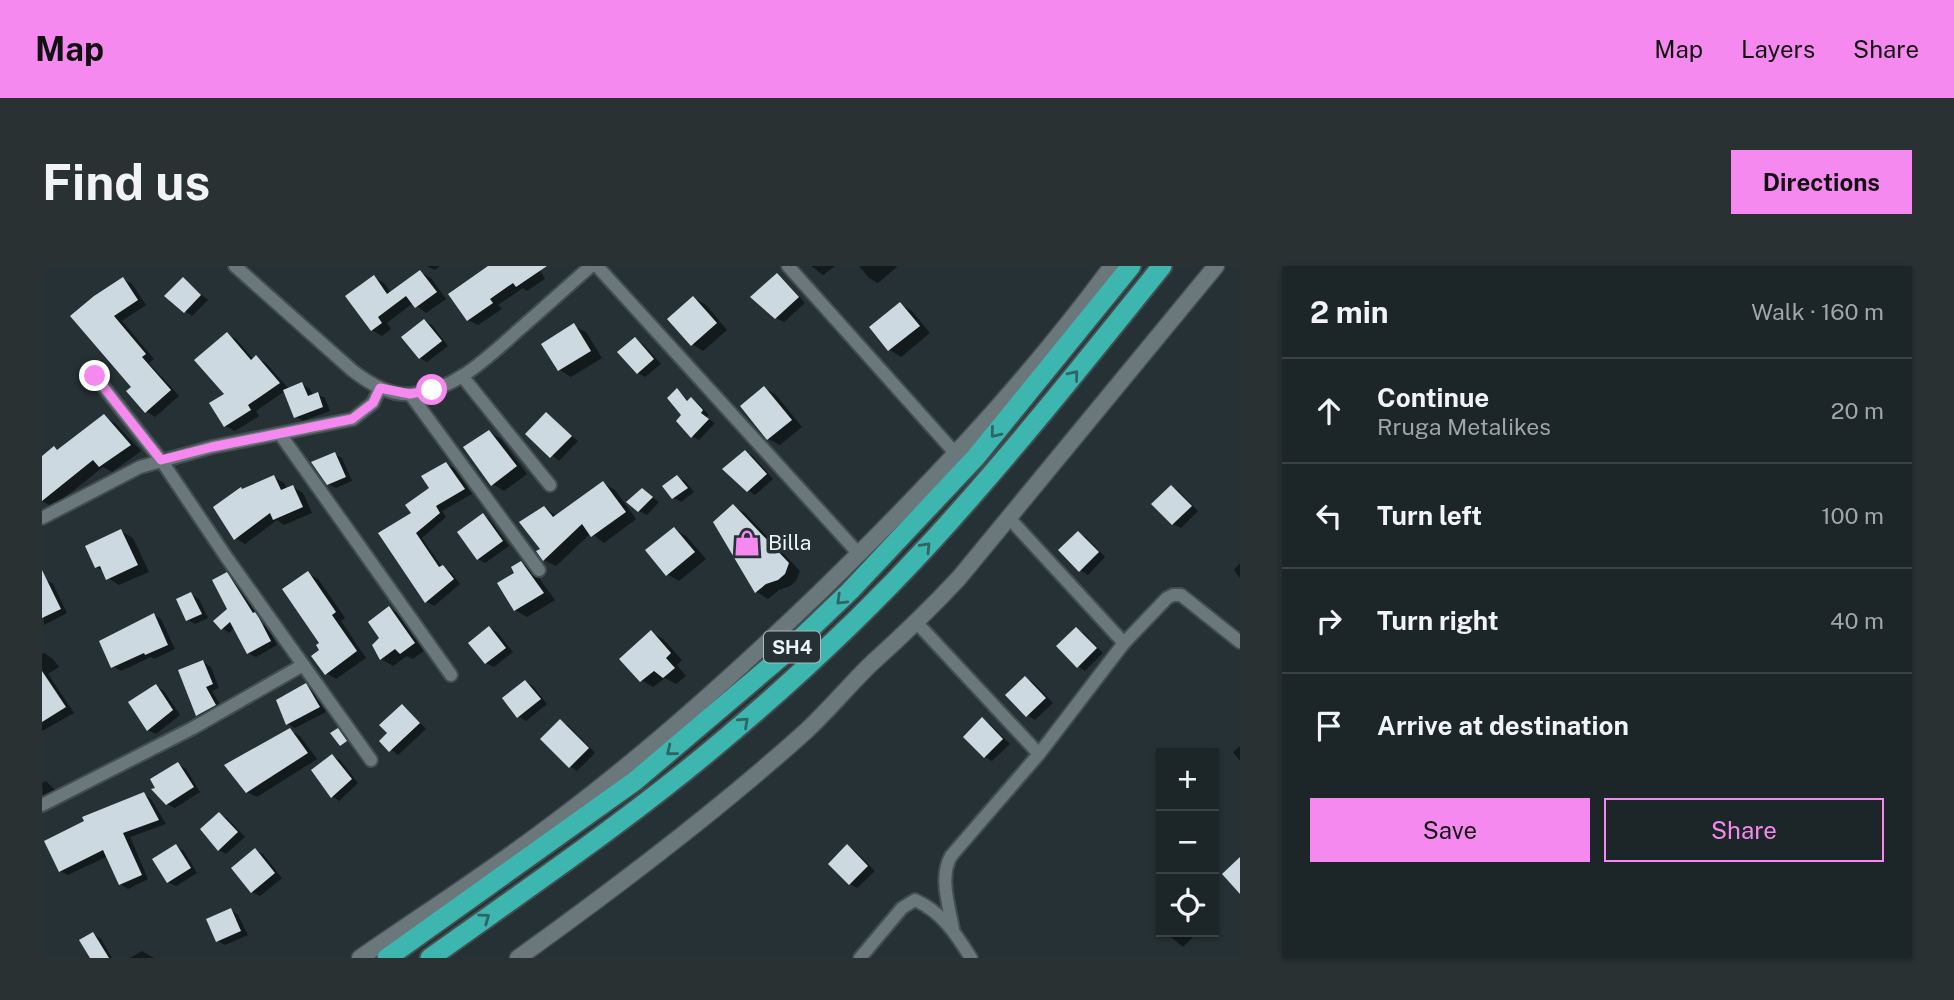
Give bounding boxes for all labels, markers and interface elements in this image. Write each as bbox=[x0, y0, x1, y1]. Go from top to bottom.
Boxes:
text: Map bbox=[35, 30, 104, 68]
text: Map bbox=[1654, 35, 1703, 63]
text: Layers bbox=[1741, 35, 1815, 63]
text: Share bbox=[1853, 35, 1919, 63]
button: Directions bbox=[1731, 150, 1912, 214]
text: Find us bbox=[42, 153, 210, 211]
text: 2 min bbox=[1310, 294, 1389, 330]
text: Walk · 160 m bbox=[1751, 298, 1884, 325]
route end bbox=[79, 360, 110, 391]
one-way arrow bbox=[1066, 370, 1079, 382]
route start bbox=[416, 374, 447, 405]
text: Continue bbox=[1377, 382, 1489, 413]
icon: ahead bbox=[1310, 392, 1348, 430]
text: 20 m bbox=[1831, 397, 1884, 424]
text: Rruga Metalikes bbox=[1377, 413, 1551, 440]
one-way arrow bbox=[991, 425, 1004, 437]
icon: left bbox=[1310, 497, 1348, 535]
text: Turn left bbox=[1377, 500, 1482, 531]
text: 100 m bbox=[1821, 502, 1884, 529]
shop icon: Billa bbox=[732, 528, 762, 558]
place label: Billa bbox=[768, 530, 811, 555]
one-way arrow bbox=[917, 542, 930, 555]
one-way arrow bbox=[836, 591, 849, 604]
icon: right bbox=[1310, 602, 1348, 640]
text: Turn right bbox=[1377, 605, 1499, 636]
text: 40 m bbox=[1830, 607, 1884, 634]
road number: SH4 bbox=[764, 632, 820, 662]
icon: arrive bbox=[1310, 707, 1348, 745]
text: Arrive at destination bbox=[1377, 710, 1629, 741]
one-way arrow bbox=[736, 717, 749, 730]
one-way arrow bbox=[667, 743, 680, 755]
map controls bbox=[1156, 748, 1219, 937]
button: + bbox=[1156, 748, 1219, 811]
button: Save bbox=[1310, 798, 1590, 862]
button: Share bbox=[1604, 798, 1884, 862]
button: − bbox=[1156, 811, 1219, 874]
button: locate bbox=[1156, 874, 1219, 937]
one-way arrow bbox=[477, 914, 490, 926]

